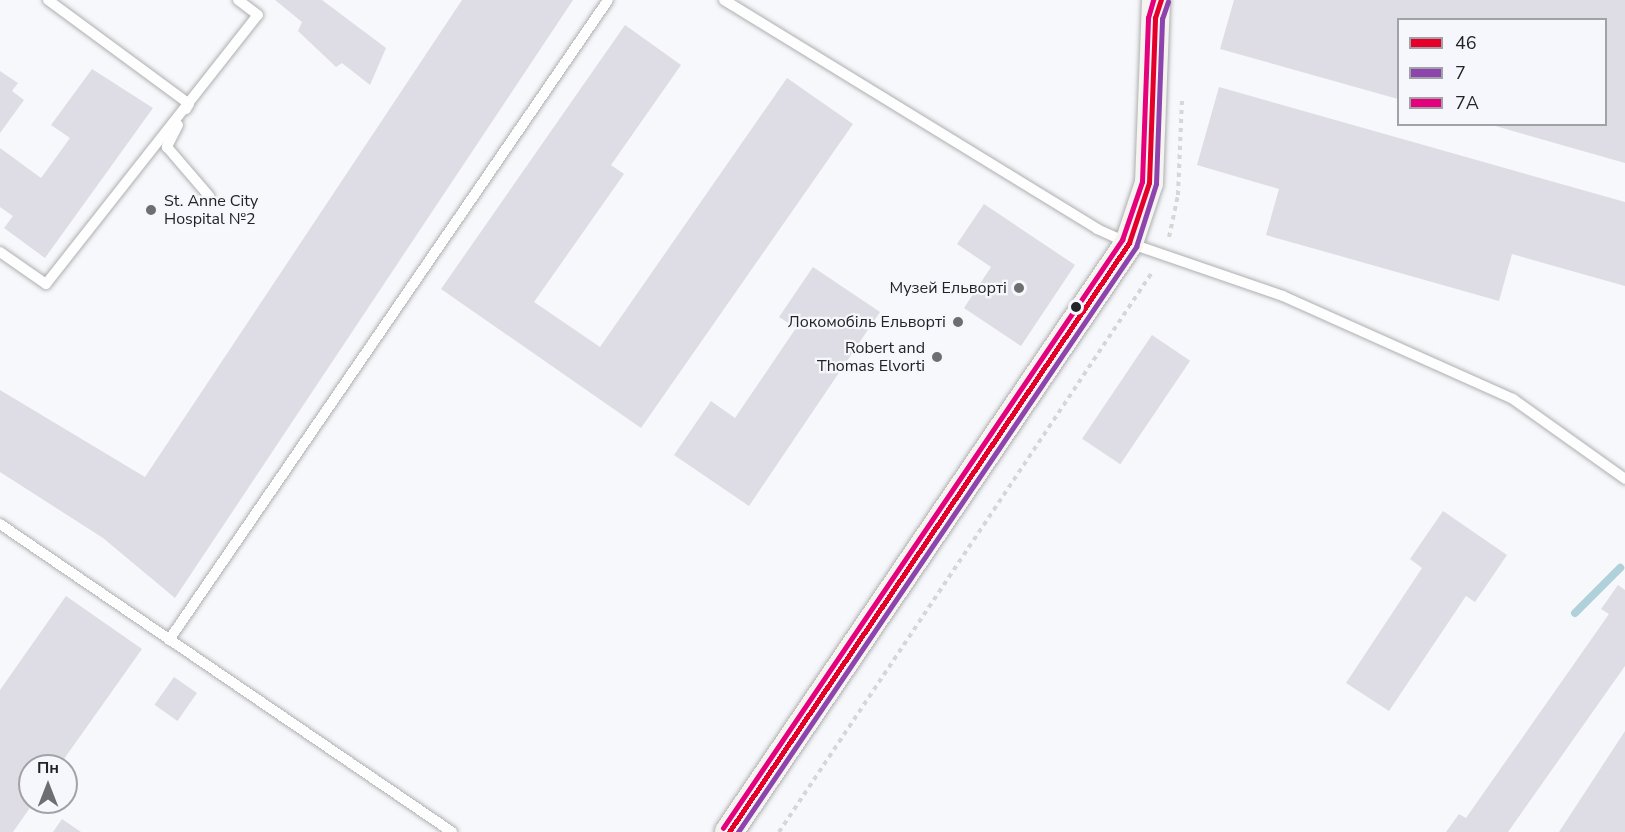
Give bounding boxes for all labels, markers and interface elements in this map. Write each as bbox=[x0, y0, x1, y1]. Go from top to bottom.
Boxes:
legend bbox=[1397, 18, 1607, 126]
text: 46 bbox=[1455, 31, 1477, 55]
text: 7 bbox=[1455, 61, 1466, 85]
text: 7А bbox=[1455, 91, 1479, 115]
place label: St. Anne City Hospital №2 bbox=[164, 191, 258, 229]
marker: St. Anne City Hospital №2 bbox=[142, 201, 160, 219]
place label: Музей Ельворті bbox=[890, 278, 1007, 298]
marker: Музей Ельворті bbox=[1012, 281, 1026, 295]
unlabelled marker bbox=[1070, 301, 1082, 313]
place label: Локомобіль Ельворті bbox=[788, 312, 946, 332]
marker: Локомобіль Ельворті bbox=[951, 315, 965, 329]
place label: Robert and Thomas Elvorti bbox=[817, 338, 925, 376]
marker: Robert and Thomas Elvorti bbox=[930, 350, 944, 364]
north arrow bbox=[18, 754, 78, 814]
text: Пн bbox=[37, 757, 59, 779]

